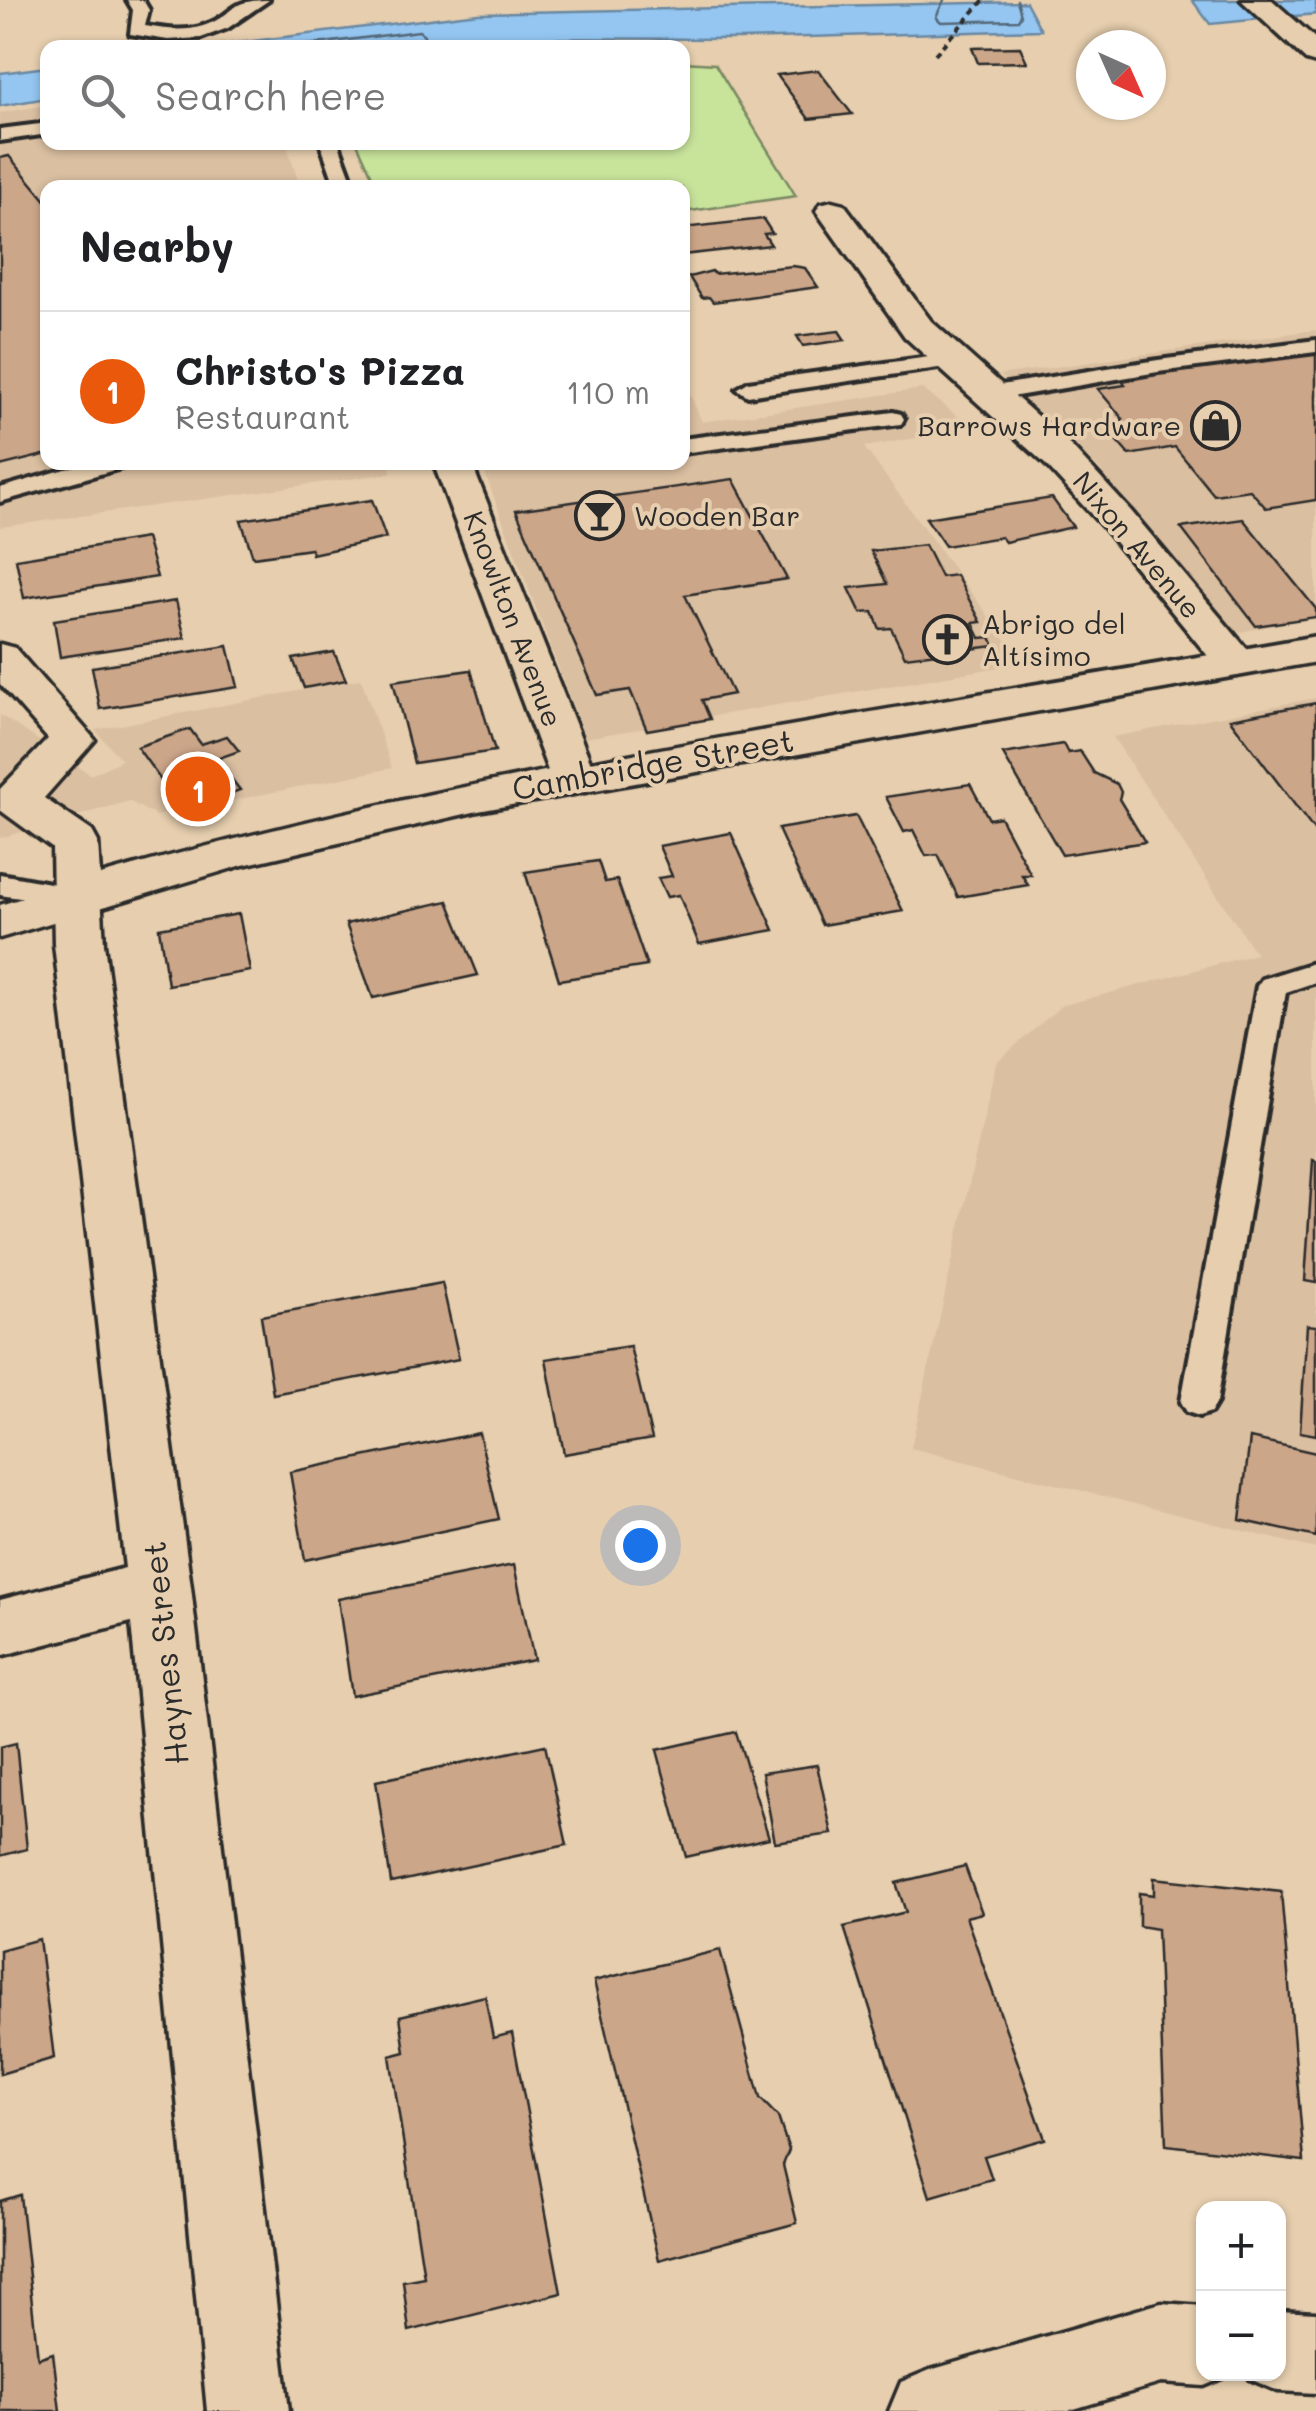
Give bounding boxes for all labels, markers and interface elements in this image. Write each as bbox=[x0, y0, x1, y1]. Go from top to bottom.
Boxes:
north arrow bbox=[1076, 30, 1166, 120]
search box bbox=[40, 40, 690, 150]
icon: search bbox=[75, 68, 130, 123]
text: Search here bbox=[155, 70, 386, 120]
text: Nearby bbox=[80, 218, 234, 273]
text: Christo's Pizza bbox=[175, 345, 465, 395]
text: 1 bbox=[105, 370, 120, 412]
text: 110 m bbox=[566, 370, 650, 412]
text: Restaurant bbox=[175, 395, 350, 437]
shop icon: Barrows Hardware bbox=[1190, 400, 1242, 452]
place label: Barrows Hardware bbox=[917, 407, 1181, 443]
street label: Nixon Avenue bbox=[1066, 463, 1210, 625]
bar icon: Wooden Bar bbox=[573, 490, 625, 542]
place label: Wooden Bar bbox=[634, 497, 800, 533]
street label: Knowlton Avenue bbox=[456, 506, 572, 732]
place label: Abrigo del Altísimo bbox=[982, 605, 1126, 673]
church icon: Abrigo del Altísimo bbox=[921, 614, 973, 666]
street label: Cambridge Street bbox=[509, 718, 797, 808]
pin: 1 bbox=[166, 752, 230, 826]
your location bbox=[615, 1520, 666, 1571]
street label: Haynes Street bbox=[131, 1539, 198, 1767]
map controls bbox=[1196, 2201, 1286, 2381]
button: + bbox=[1196, 2201, 1286, 2291]
button: − bbox=[1196, 2291, 1286, 2381]

